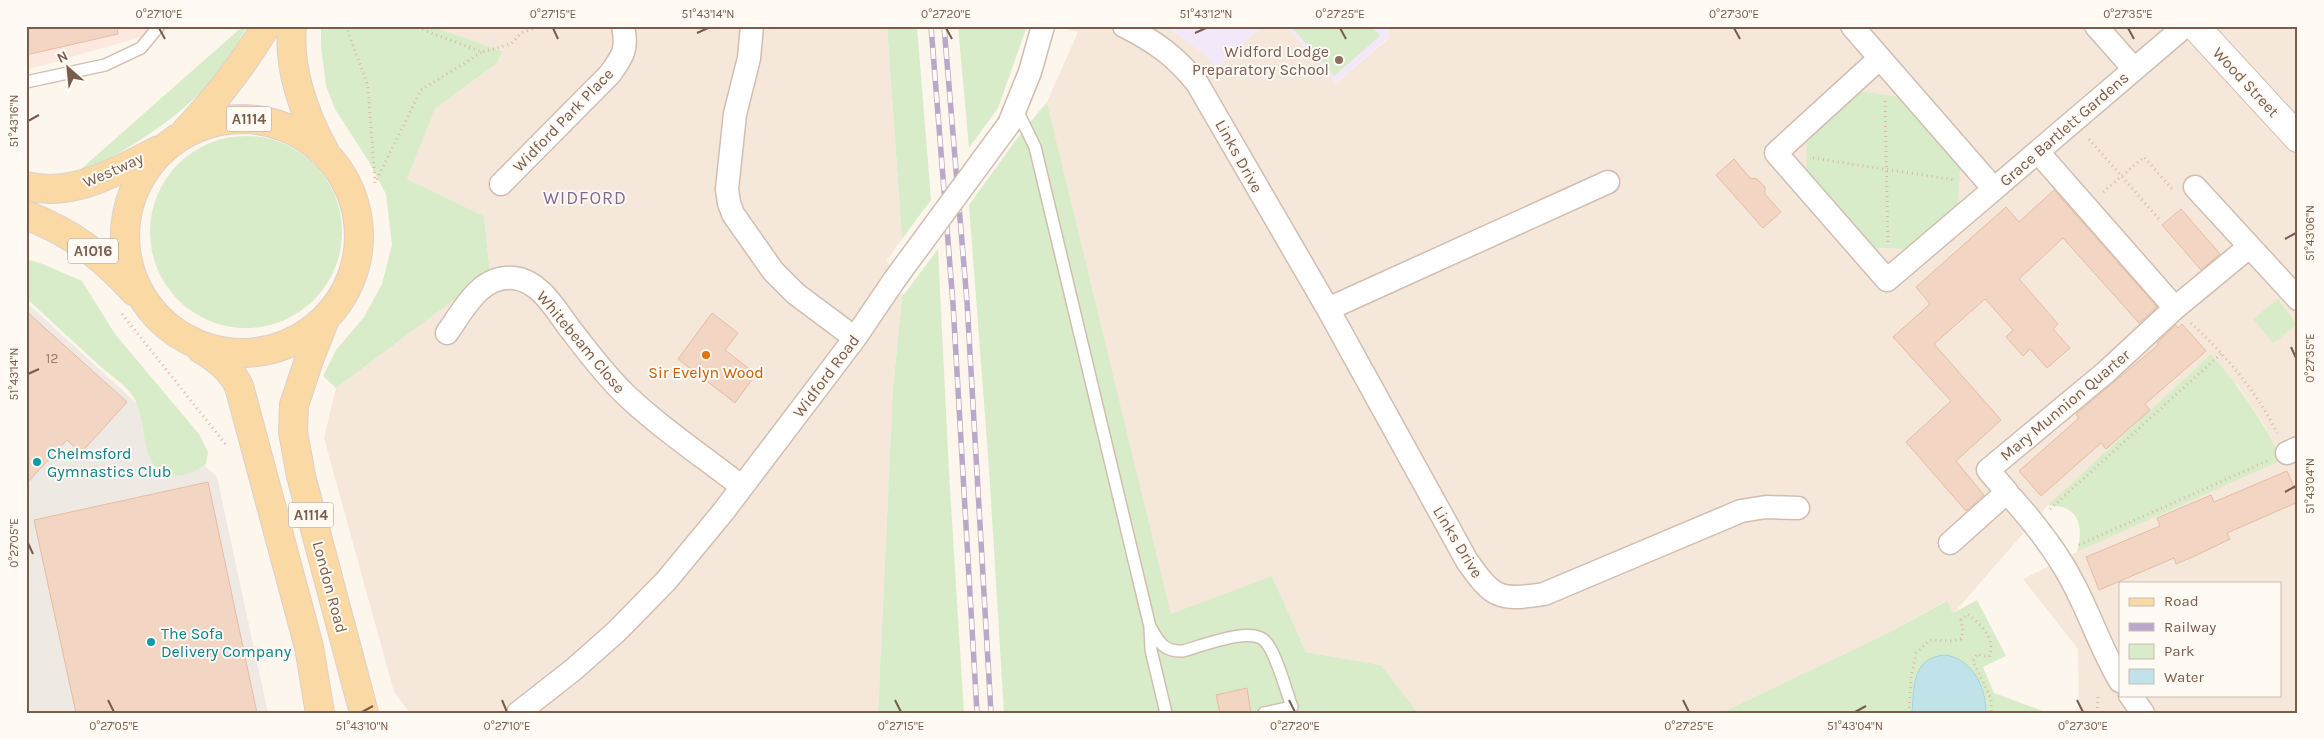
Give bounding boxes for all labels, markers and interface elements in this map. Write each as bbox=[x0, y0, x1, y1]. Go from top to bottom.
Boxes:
text: 0°27'10"E bbox=[136, 7, 182, 21]
text: 0°27'15"E bbox=[530, 7, 576, 21]
text: 51°43'14"N bbox=[682, 7, 734, 21]
text: 0°27'20"E bbox=[921, 7, 971, 21]
text: 51°43'12"N bbox=[1179, 7, 1233, 21]
text: 0°27'25"E bbox=[1315, 7, 1365, 21]
text: 0°27'30"E bbox=[1709, 7, 1759, 21]
text: 0°27'35"E bbox=[2103, 7, 2153, 21]
north arrow bbox=[42, 42, 92, 92]
place label: Widford Lodge Preparatory School bbox=[1192, 42, 1329, 79]
street label: Wood Street bbox=[2209, 43, 2283, 121]
text: N bbox=[54, 47, 71, 67]
marker: Widford Lodge Preparatory School bbox=[1333, 54, 1345, 66]
street label: Widford Park Place bbox=[509, 64, 617, 176]
street label: Grace Bartlett Gardens bbox=[1996, 68, 2132, 190]
text: 51°43'16"N bbox=[7, 95, 21, 147]
road number: A1114 bbox=[226, 106, 272, 132]
street label: Links Drive bbox=[1211, 116, 1267, 196]
street label: Westway bbox=[80, 148, 147, 192]
district label: WIDFORD bbox=[543, 187, 627, 209]
text: 51°43'06"N bbox=[2303, 205, 2317, 261]
road number: A1016 bbox=[68, 238, 118, 264]
street label: Whitebeam Close bbox=[533, 287, 629, 397]
street label: Widford Road bbox=[789, 331, 863, 421]
text: 0°27'35"E bbox=[2303, 333, 2317, 383]
street label: Mary Munnion Quarter bbox=[1996, 345, 2134, 465]
text: 51°43'14"N bbox=[7, 348, 21, 400]
marker: Sir Evelyn Wood bbox=[700, 349, 712, 361]
house number: 12 bbox=[46, 350, 58, 367]
place label: Sir Evelyn Wood bbox=[648, 363, 764, 382]
place label: Chelmsford Gymnastics Club bbox=[47, 444, 171, 481]
marker: Chelmsford Gymnastics Club bbox=[31, 456, 43, 468]
text: 51°43'04"N bbox=[2303, 458, 2317, 514]
road number: A1114 bbox=[288, 502, 334, 528]
street label: Links Drive bbox=[1429, 503, 1487, 581]
text: 0°27'05"E bbox=[7, 518, 21, 568]
street label: London Road bbox=[309, 539, 351, 635]
legend bbox=[2119, 582, 2282, 696]
text: Road bbox=[2164, 592, 2199, 610]
text: Railway bbox=[2164, 618, 2216, 636]
place label: The Sofa Delivery Company bbox=[161, 624, 292, 661]
marker: The Sofa Delivery Company bbox=[145, 636, 157, 648]
text: Park bbox=[2164, 642, 2194, 660]
text: Water bbox=[2164, 668, 2205, 686]
text: 0°27'05"E bbox=[89, 719, 139, 733]
text: 51°43'10"N bbox=[335, 719, 389, 733]
text: 0°27'10"E bbox=[484, 719, 530, 733]
text: 0°27'15"E bbox=[878, 719, 924, 733]
text: 0°27'20"E bbox=[1270, 719, 1320, 733]
text: 0°27'25"E bbox=[1664, 719, 1714, 733]
text: 51°43'04"N bbox=[1827, 719, 1883, 733]
text: 0°27'30"E bbox=[2058, 719, 2108, 733]

